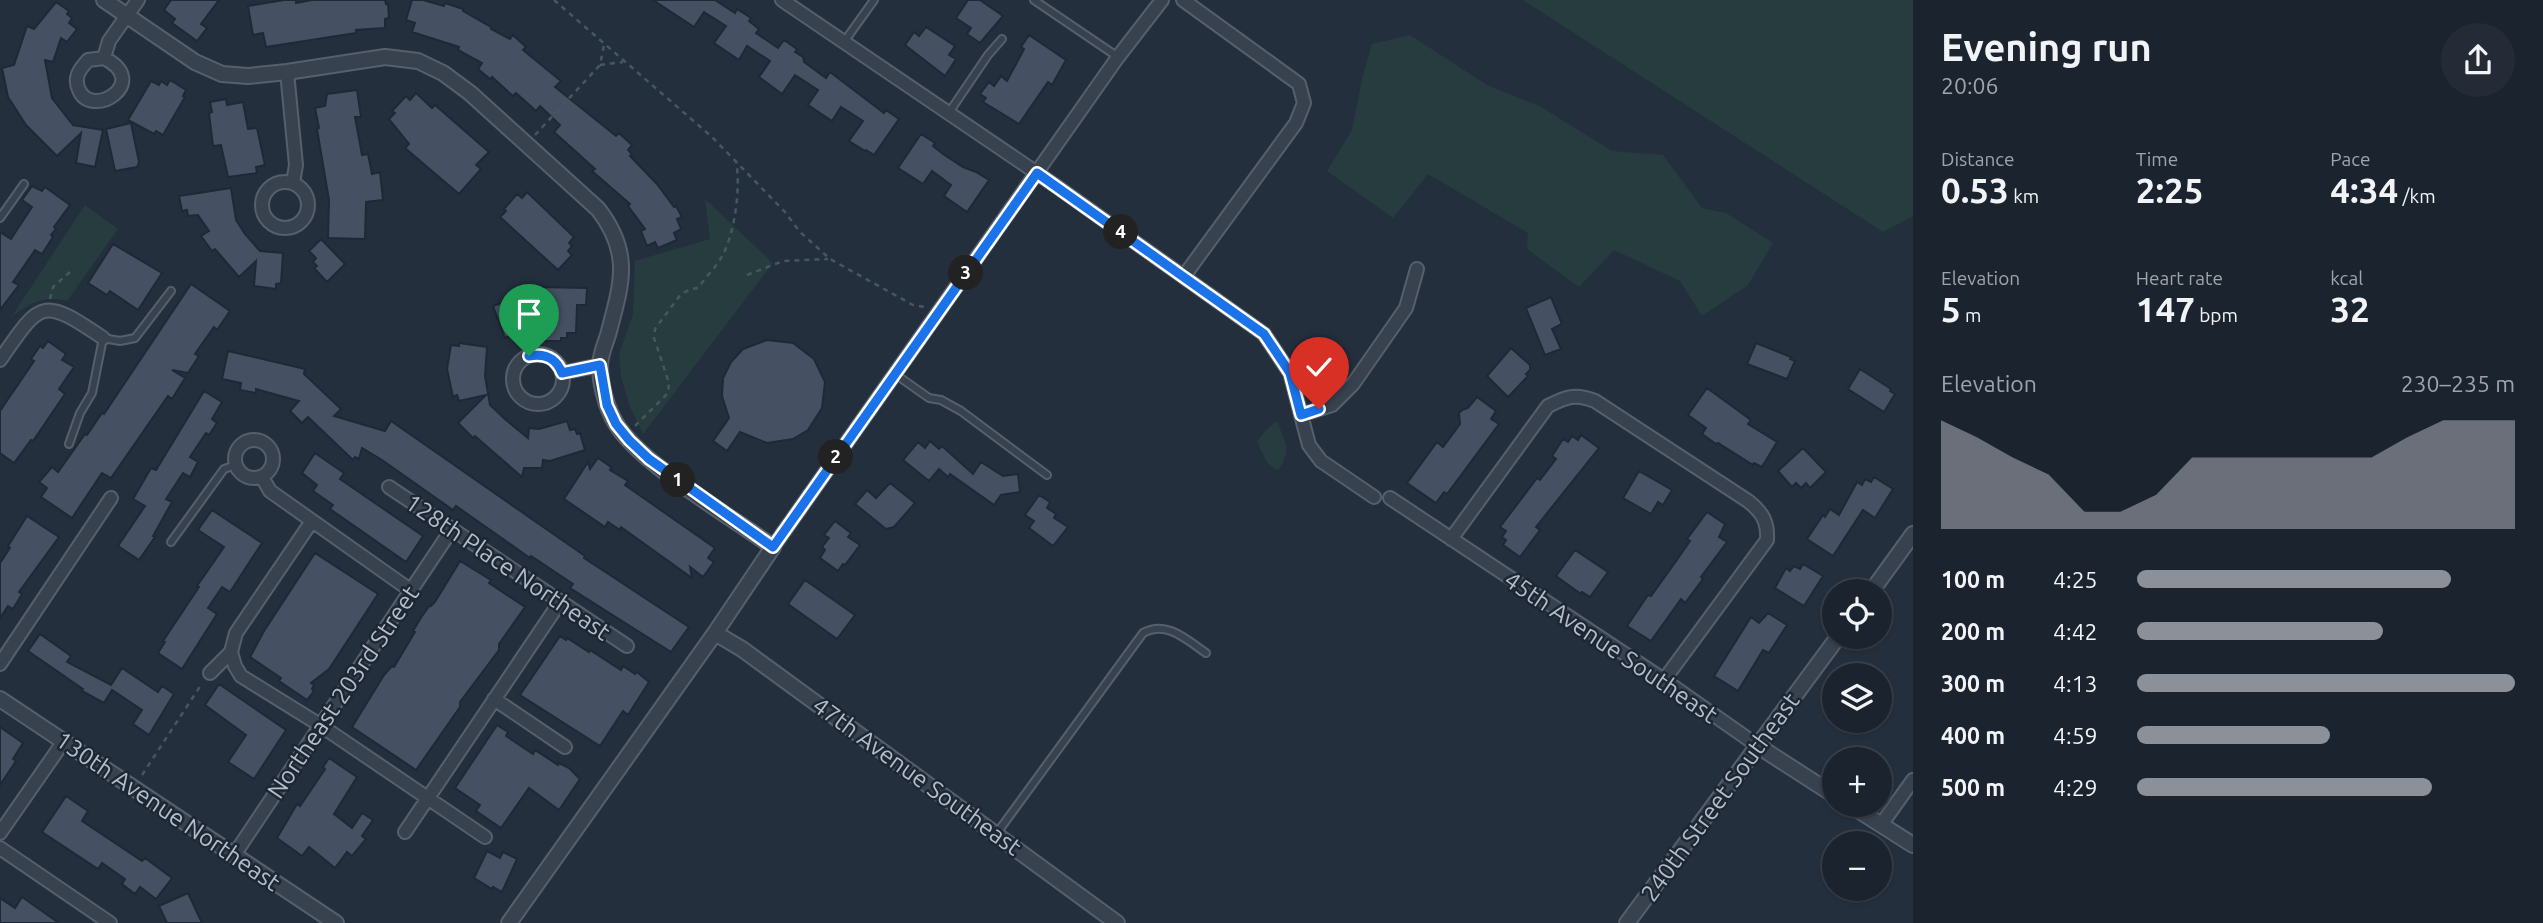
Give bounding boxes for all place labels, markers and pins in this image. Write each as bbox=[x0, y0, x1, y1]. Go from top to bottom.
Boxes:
pin: 4 bbox=[1104, 215, 1138, 250]
pin: 3 bbox=[948, 256, 984, 290]
pin bbox=[499, 284, 559, 356]
pin bbox=[1289, 337, 1349, 409]
pin: 2 bbox=[818, 440, 854, 475]
pin: 1 bbox=[660, 462, 696, 498]

